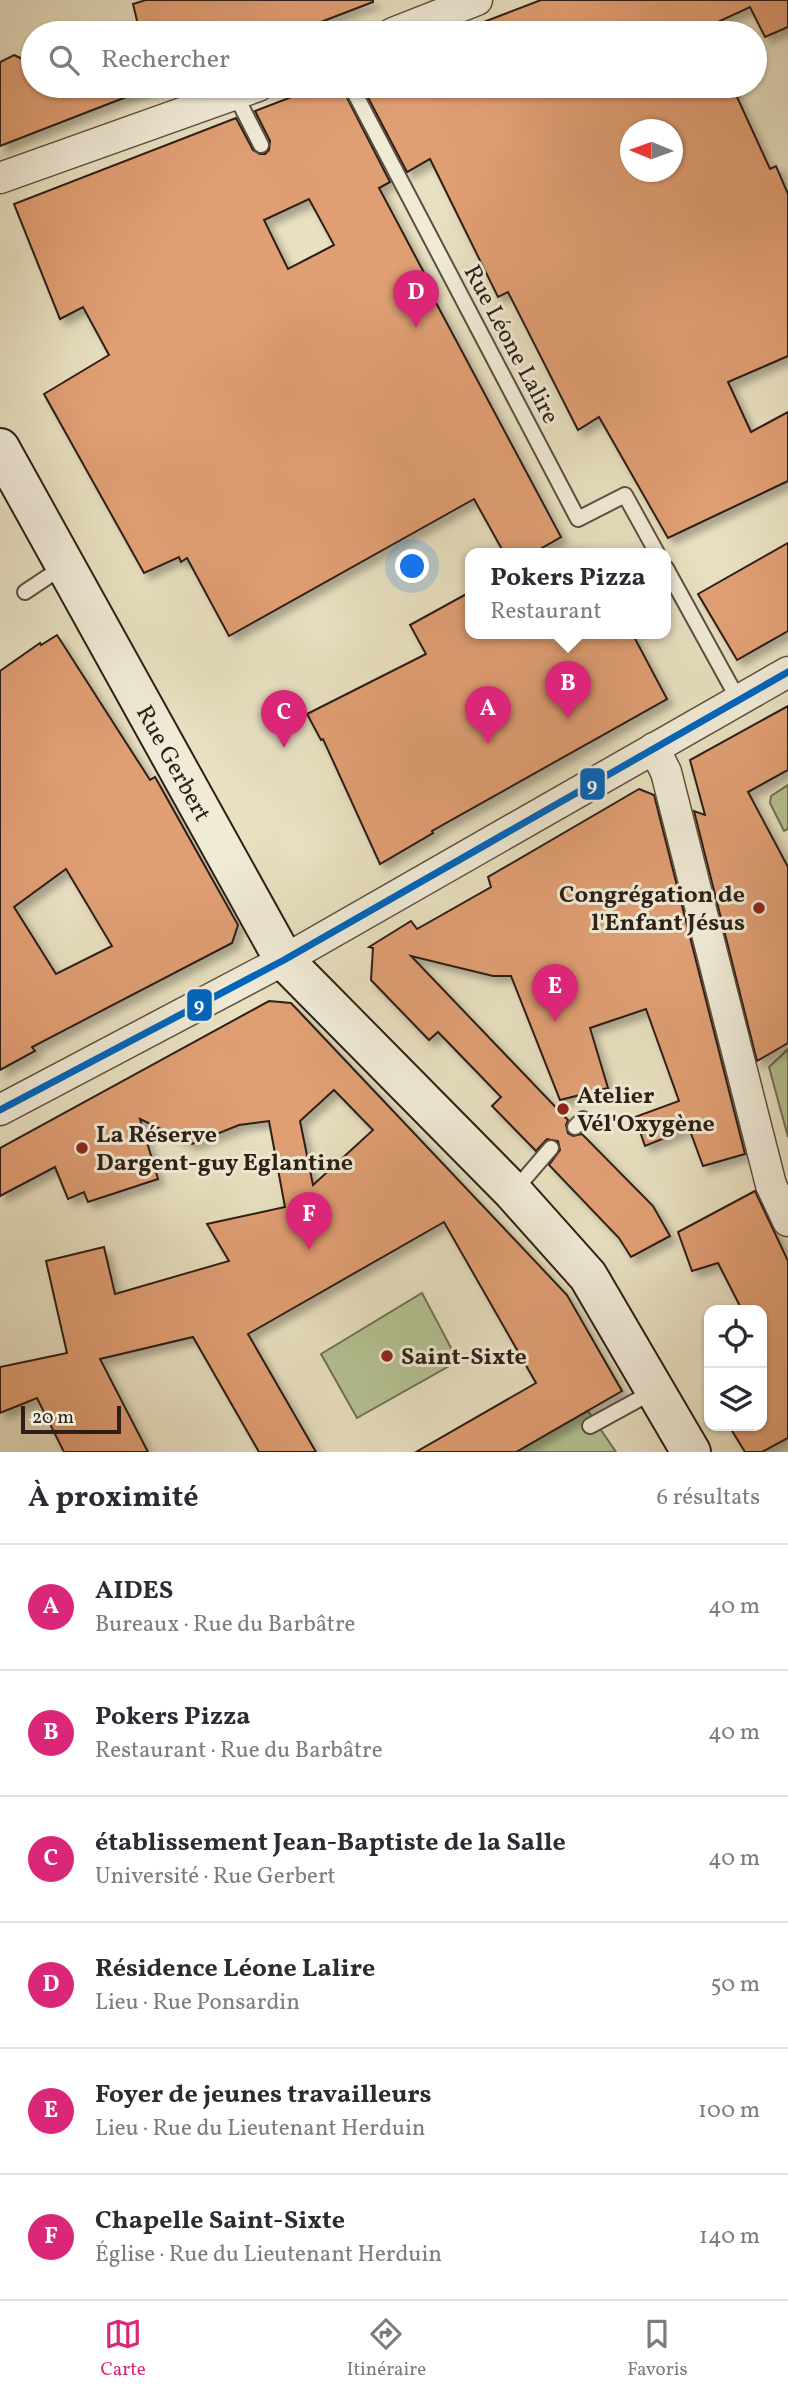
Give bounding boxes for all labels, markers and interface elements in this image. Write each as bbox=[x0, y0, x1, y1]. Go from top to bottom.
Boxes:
search box bbox=[21, 21, 767, 98]
icon: search bbox=[45, 41, 83, 79]
text: Rechercher bbox=[101, 42, 230, 78]
north arrow bbox=[620, 119, 683, 182]
street label: Rue Léone Lalire bbox=[454, 259, 566, 430]
pin: D bbox=[393, 270, 439, 328]
popup bbox=[465, 548, 671, 639]
your location bbox=[395, 549, 429, 583]
text: Pokers Pizza bbox=[490, 560, 646, 596]
text: Restaurant bbox=[490, 596, 602, 628]
pin: B bbox=[545, 661, 591, 719]
pin: A bbox=[465, 686, 511, 744]
pin: C bbox=[261, 690, 307, 748]
street label: Rue Gerbert bbox=[126, 700, 218, 828]
line badge: 9 bbox=[579, 767, 606, 801]
text: 9 bbox=[587, 773, 597, 799]
place label: Congrégation de l'Enfant Jésus bbox=[559, 879, 745, 941]
marker: Congrégation de l'Enfant Jésus bbox=[751, 900, 767, 916]
pin: E bbox=[532, 964, 578, 1022]
line badge: 9 bbox=[186, 988, 213, 1022]
text: 9 bbox=[194, 993, 204, 1019]
place label: Atelier Vél'Oxygène bbox=[577, 1080, 715, 1142]
marker: Atelier Vél'Oxygène bbox=[555, 1101, 571, 1117]
place label: La Réserve Dargent-guy Eglantine bbox=[96, 1119, 353, 1181]
marker: La Réserve Dargent-guy Eglantine bbox=[74, 1140, 90, 1156]
pin: F bbox=[286, 1192, 332, 1250]
map controls bbox=[704, 1305, 767, 1431]
button: locate bbox=[704, 1305, 767, 1368]
place label: Saint-Sixte bbox=[401, 1341, 527, 1375]
marker: Saint-Sixte bbox=[379, 1348, 395, 1364]
button: layers bbox=[704, 1368, 767, 1431]
scale bar bbox=[21, 1403, 121, 1435]
text: 20 m bbox=[32, 1405, 74, 1431]
text: À proximité bbox=[28, 1477, 199, 1519]
text: 6 résultats bbox=[656, 1482, 760, 1514]
text: AIDES bbox=[95, 1573, 173, 1609]
text: A bbox=[43, 1591, 59, 1623]
text: 40 m bbox=[708, 1591, 760, 1623]
text: Bureaux · Rue du Barbâtre bbox=[95, 1609, 355, 1641]
text: Pokers Pizza bbox=[95, 1699, 251, 1735]
text: B bbox=[43, 1717, 59, 1749]
text: 40 m bbox=[708, 1717, 760, 1749]
text: Restaurant · Rue du Barbâtre bbox=[95, 1735, 383, 1767]
text: établissement Jean-Baptiste de la Salle bbox=[95, 1825, 566, 1861]
text: C bbox=[44, 1843, 58, 1875]
text: 40 m bbox=[708, 1843, 760, 1875]
text: Université · Rue Gerbert bbox=[95, 1861, 336, 1893]
text: Résidence Léone Lalire bbox=[95, 1951, 375, 1987]
text: D bbox=[43, 1969, 59, 2001]
text: 50 m bbox=[711, 1969, 760, 2001]
text: Lieu · Rue Ponsardin bbox=[95, 1987, 300, 2019]
text: Foyer de jeunes travailleurs bbox=[95, 2077, 432, 2113]
text: E bbox=[44, 2095, 58, 2127]
text: 100 m bbox=[698, 2095, 760, 2127]
text: Lieu · Rue du Lieutenant Herduin bbox=[95, 2113, 426, 2145]
text: Chapelle Saint-Sixte bbox=[95, 2203, 345, 2239]
text: F bbox=[44, 2221, 58, 2253]
text: 140 m bbox=[699, 2221, 760, 2253]
text: Église · Rue du Lieutenant Herduin bbox=[95, 2239, 442, 2271]
tab: Carte bbox=[100, 2315, 146, 2383]
tab: Itinéraire bbox=[347, 2315, 426, 2383]
tab: Favoris bbox=[627, 2315, 688, 2383]

